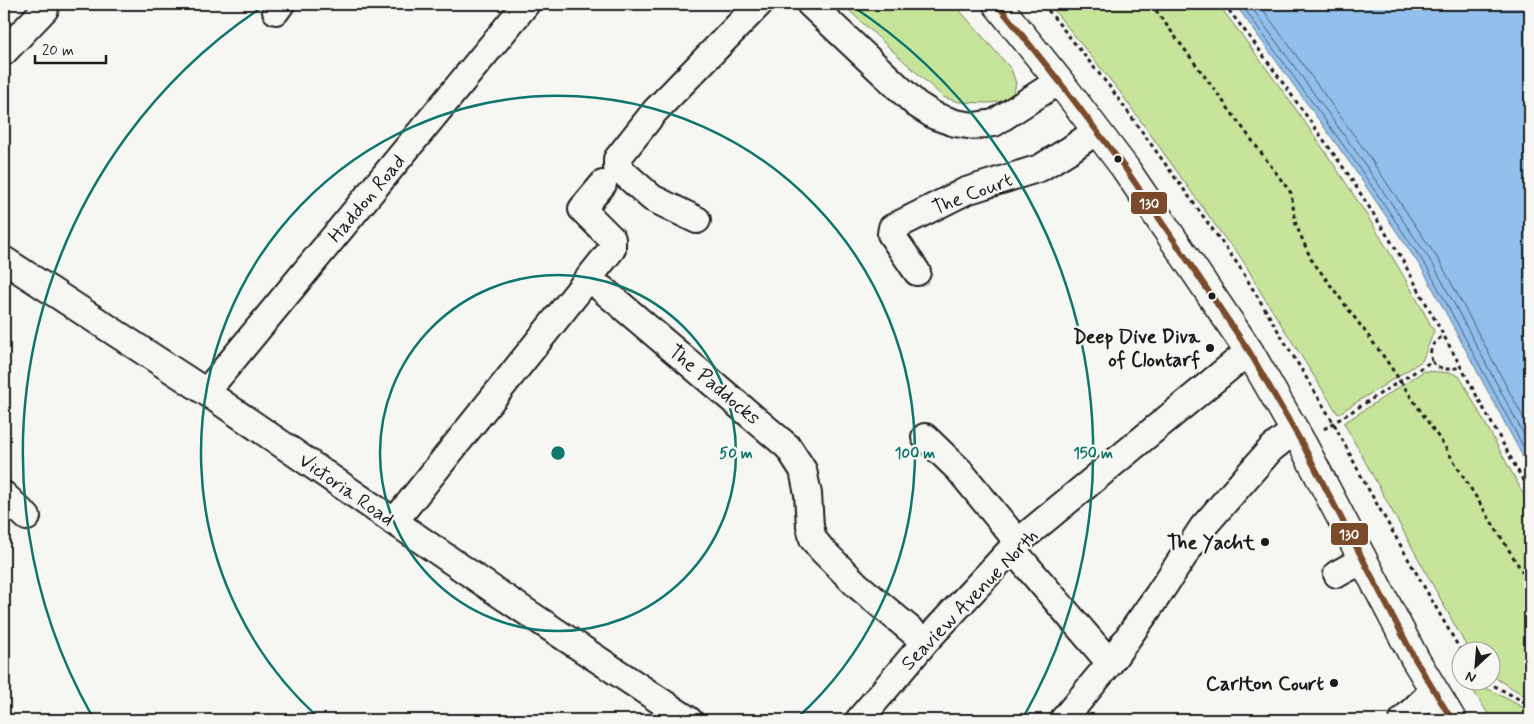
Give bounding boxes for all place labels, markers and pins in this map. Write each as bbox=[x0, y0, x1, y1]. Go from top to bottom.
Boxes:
unlabelled marker bbox=[1113, 154, 1123, 164]
unlabelled marker bbox=[1207, 291, 1217, 301]
place label: Deep Dive Diva of Clontarf bbox=[1073, 324, 1201, 374]
marker: Deep Dive Diva of Clontarf bbox=[1204, 342, 1216, 354]
centre of rings bbox=[549, 444, 567, 462]
place label: The Yacht bbox=[1167, 530, 1256, 557]
marker: The Yacht bbox=[1259, 536, 1271, 548]
place label: Carlton Court bbox=[1206, 671, 1325, 698]
marker: Carlton Court bbox=[1328, 677, 1340, 689]

